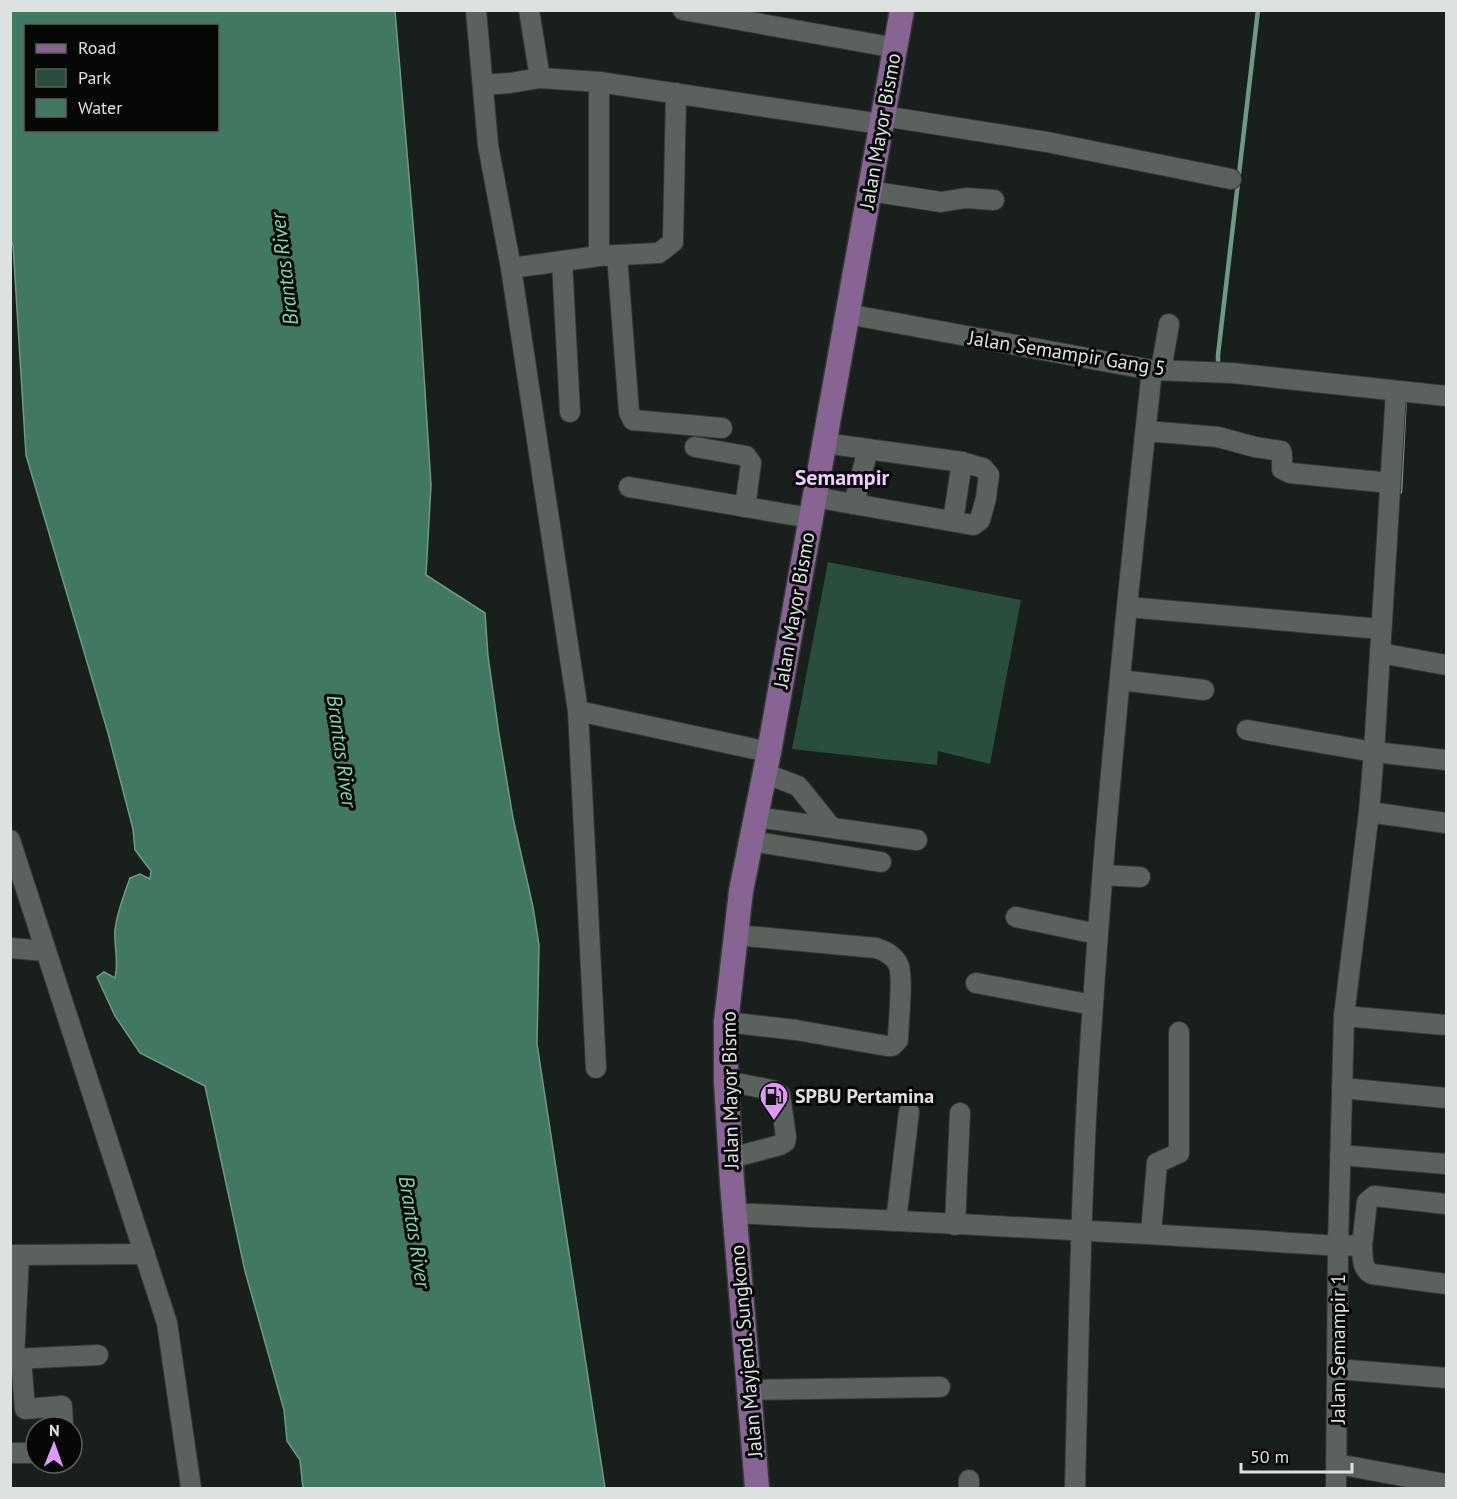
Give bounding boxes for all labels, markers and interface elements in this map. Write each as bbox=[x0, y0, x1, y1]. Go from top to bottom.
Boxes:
legend bbox=[24, 24, 219, 132]
text: Road bbox=[78, 36, 116, 59]
street label: Jalan Mayor Bismo bbox=[853, 51, 907, 212]
text: Park bbox=[78, 66, 111, 89]
text: Water bbox=[78, 96, 122, 119]
water label: Brantas River bbox=[263, 209, 304, 327]
street label: Jalan Semampir Gang 5 bbox=[966, 324, 1167, 381]
district label: Semampir bbox=[795, 463, 890, 491]
street label: Jalan Mayor Bismo bbox=[767, 530, 821, 691]
water label: Brantas River bbox=[321, 693, 364, 811]
street label: Jalan Mayor Bismo bbox=[716, 1011, 744, 1170]
fuel station icon: SPBU Pertamina bbox=[758, 1080, 790, 1122]
place label: SPBU Pertamina bbox=[795, 1083, 934, 1109]
water label: Brantas River bbox=[393, 1174, 438, 1292]
street label: Jalan Mayjend. Sungkono bbox=[724, 1244, 768, 1459]
street label: Jalan Semampir 1 bbox=[1325, 1274, 1351, 1425]
north arrow bbox=[24, 1415, 84, 1475]
text: N bbox=[49, 1420, 60, 1440]
scale bar bbox=[1241, 1436, 1352, 1474]
text: 50 m bbox=[1250, 1445, 1289, 1468]

